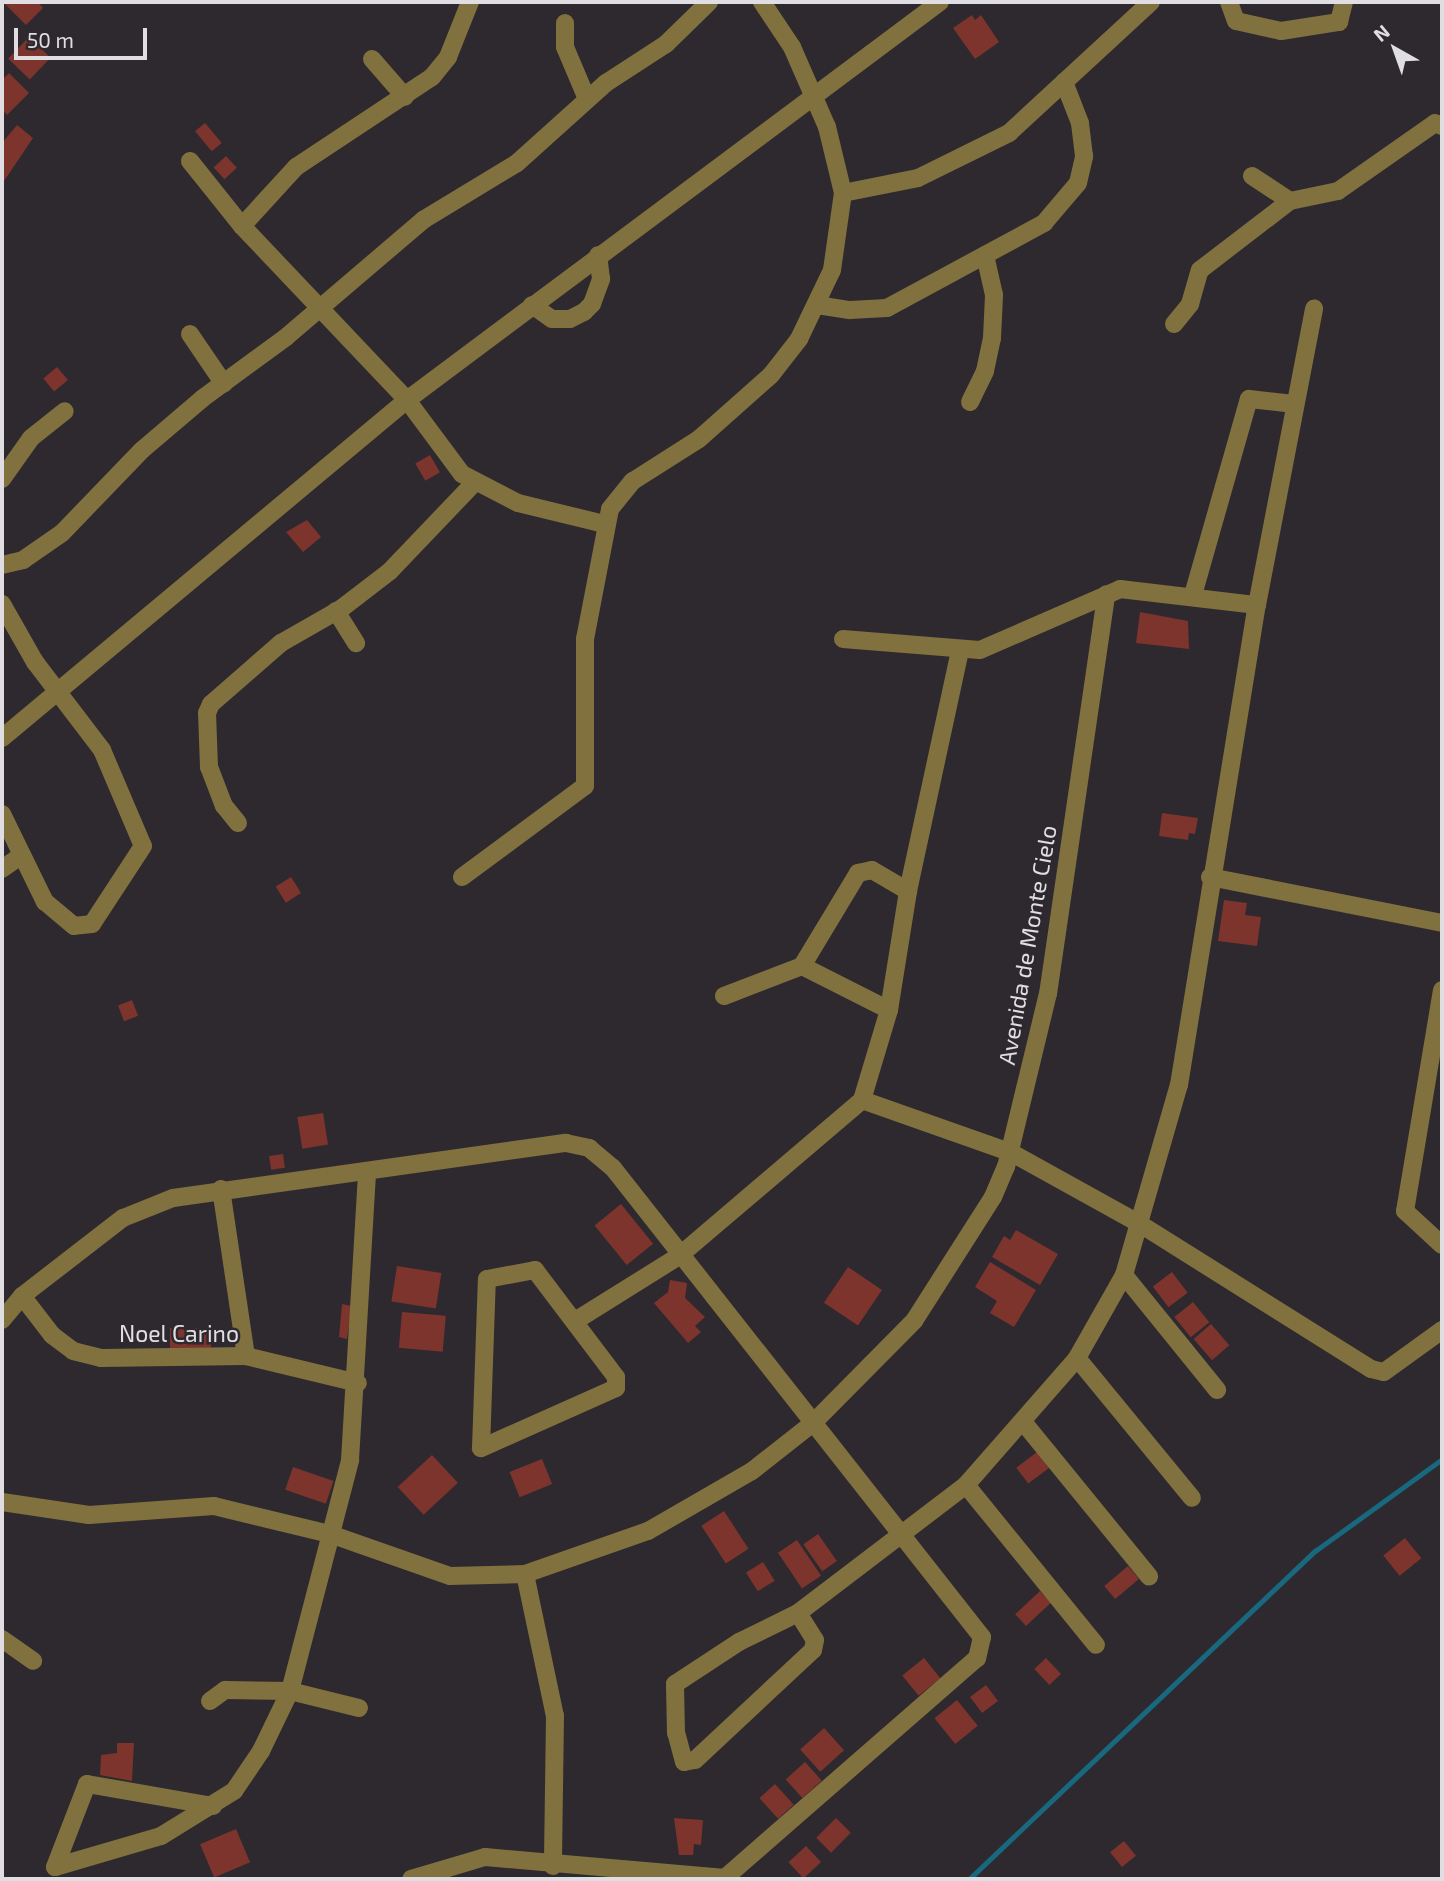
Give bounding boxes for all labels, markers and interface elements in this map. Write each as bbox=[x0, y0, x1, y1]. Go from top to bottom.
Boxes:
scale bar bbox=[18, 14, 150, 58]
north arrow bbox=[1360, 14, 1430, 84]
text: N bbox=[1369, 19, 1394, 46]
text: 50 m bbox=[27, 27, 74, 52]
street label: Avenida de Monte Cielo bbox=[992, 823, 1062, 1067]
street label: Noel Carino bbox=[119, 1319, 239, 1347]

